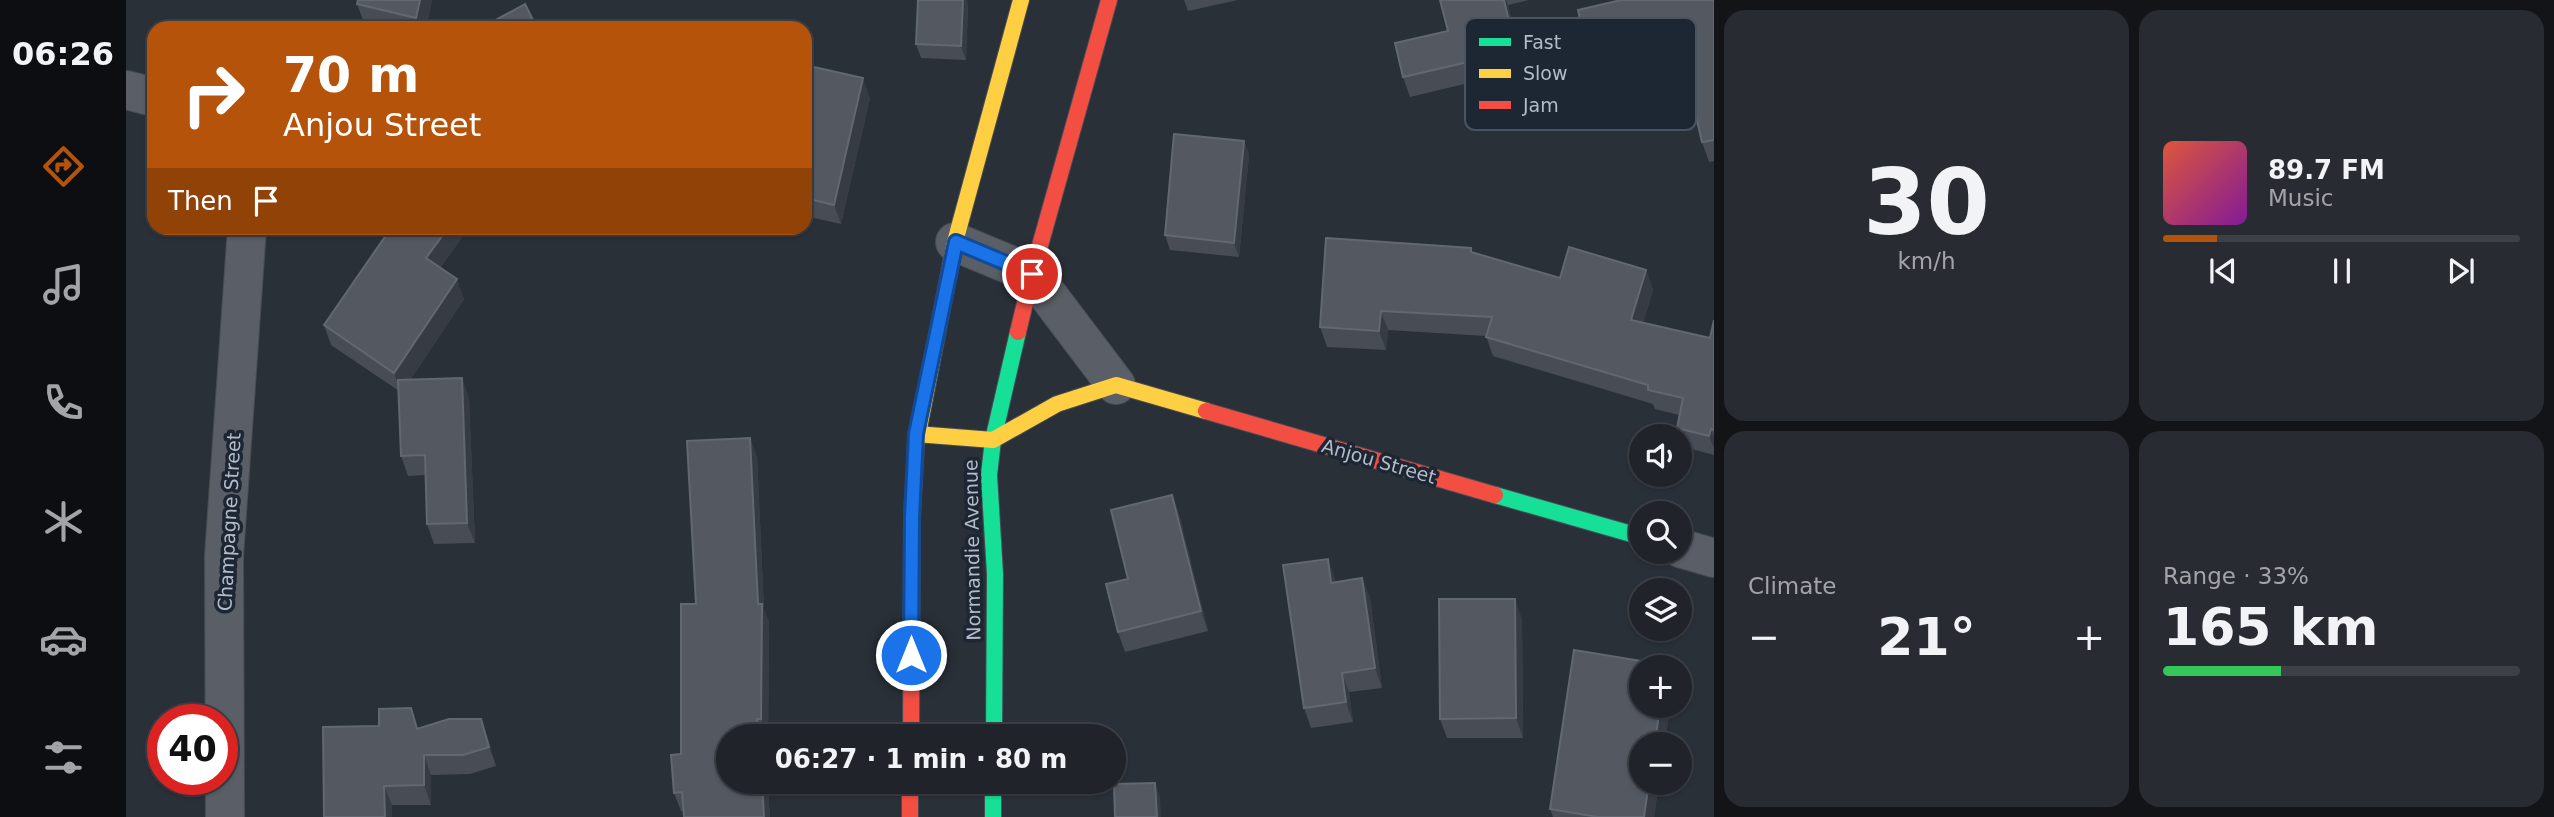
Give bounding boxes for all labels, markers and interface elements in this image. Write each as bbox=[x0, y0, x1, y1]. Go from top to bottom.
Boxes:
legend bbox=[1465, 18, 1696, 130]
text: Fast bbox=[1523, 31, 1561, 53]
text: 06:26 bbox=[12, 35, 114, 73]
text: 70 m bbox=[283, 47, 419, 104]
icon: right bbox=[168, 49, 259, 140]
text: Slow bbox=[1523, 62, 1568, 84]
text: Jam bbox=[1522, 94, 1559, 116]
text: Anjou Street bbox=[283, 106, 481, 144]
icon: directions bbox=[39, 142, 88, 191]
text: 30 bbox=[1863, 150, 1990, 255]
text: 89.7 FM bbox=[2268, 155, 2385, 185]
icon: arrive bbox=[247, 182, 285, 220]
text: Music bbox=[2268, 185, 2333, 211]
text: Then bbox=[168, 186, 233, 216]
pin bbox=[1002, 244, 1062, 304]
text: km/h bbox=[1897, 248, 1956, 274]
icon: previous bbox=[2204, 252, 2242, 290]
icon: pause bbox=[2323, 252, 2361, 290]
icon: next bbox=[2442, 252, 2480, 290]
icon: arrive bbox=[1013, 255, 1051, 293]
icon: music bbox=[39, 260, 88, 309]
icon: phone bbox=[39, 378, 88, 427]
map controls bbox=[1629, 424, 1692, 795]
button: sound bbox=[1629, 424, 1692, 487]
street label: Champagne Street bbox=[213, 432, 245, 612]
street label: Anjou Street bbox=[1319, 434, 1439, 488]
street label: Normandie Avenue bbox=[959, 459, 985, 641]
icon: climate bbox=[39, 497, 88, 546]
button: search bbox=[1629, 501, 1692, 564]
text: Range · 33% bbox=[2163, 563, 2309, 589]
text: Climate bbox=[1748, 573, 1837, 599]
button: layers bbox=[1629, 578, 1692, 641]
text: 165 km bbox=[2163, 597, 2378, 657]
text: 21° bbox=[1877, 607, 1976, 667]
icon: car bbox=[39, 615, 88, 664]
text: − bbox=[1748, 615, 1780, 659]
text: + bbox=[2073, 615, 2105, 659]
position arrow bbox=[874, 618, 948, 692]
button: + bbox=[1629, 655, 1692, 718]
speed limit sign: 40 bbox=[147, 704, 238, 795]
button: − bbox=[1629, 732, 1692, 795]
icon: filters bbox=[39, 733, 88, 782]
text: 06:27 · 1 min · 80 m bbox=[775, 744, 1067, 774]

